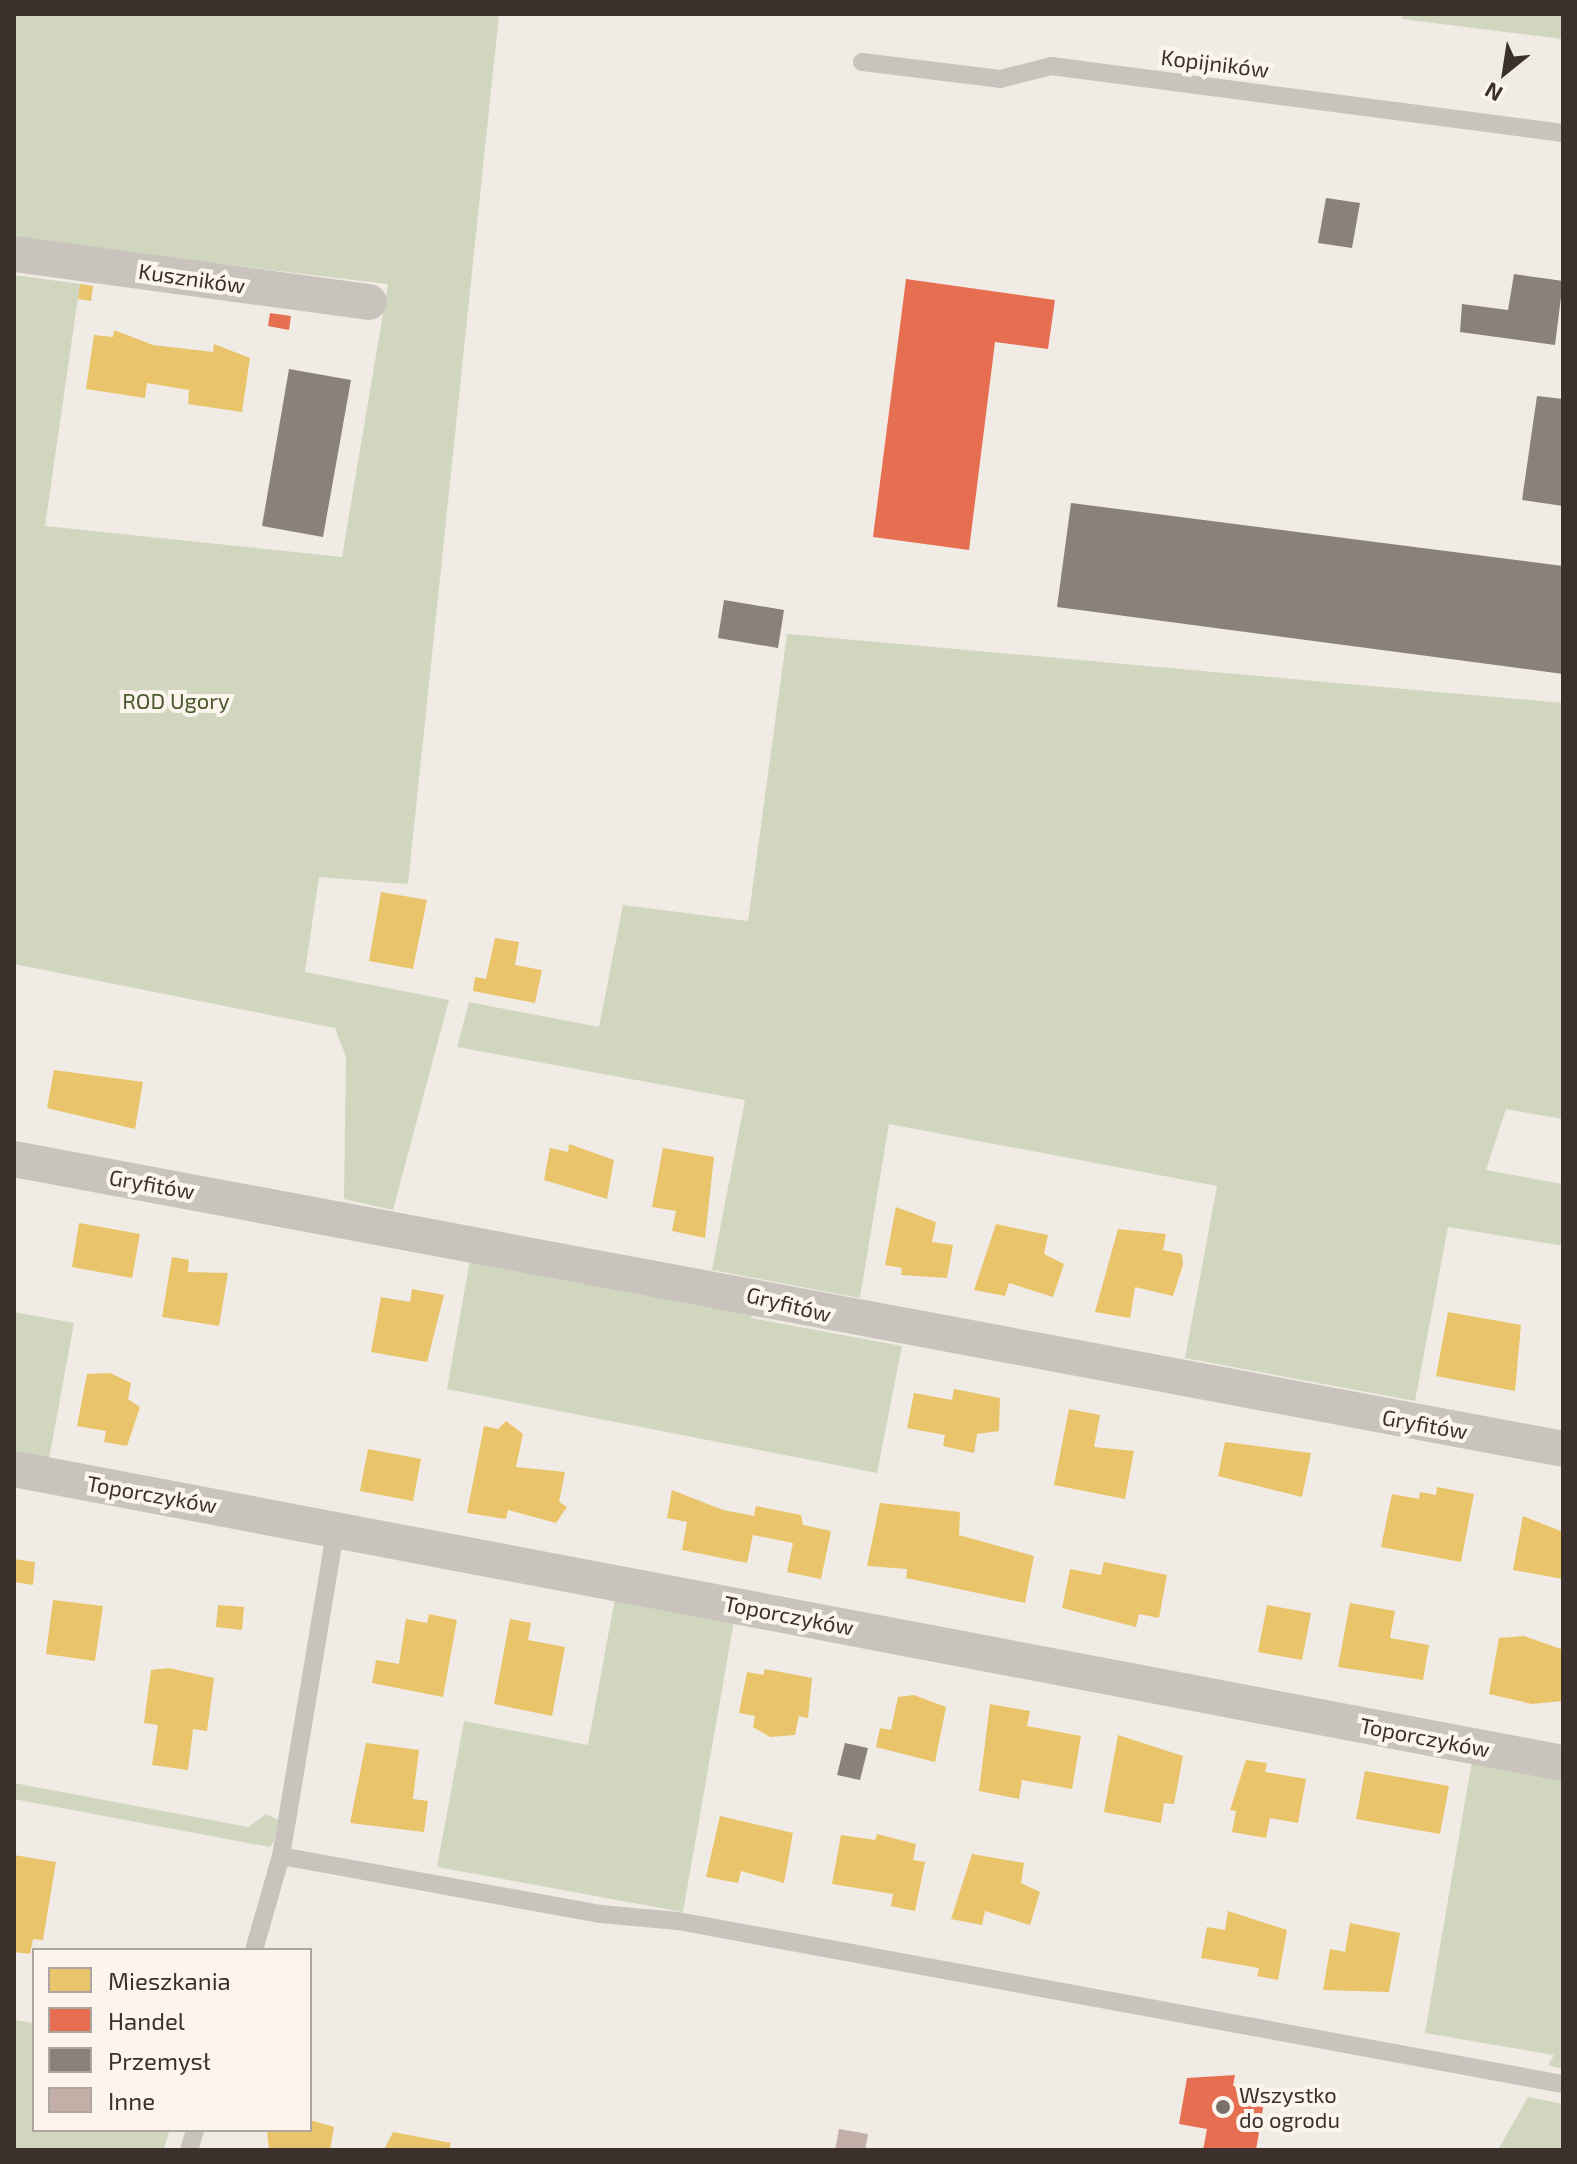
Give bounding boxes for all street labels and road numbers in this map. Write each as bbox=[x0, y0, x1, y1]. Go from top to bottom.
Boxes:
street label: Kopijników bbox=[1160, 43, 1270, 83]
street label: Kuszników bbox=[137, 257, 247, 299]
street label: Gryfitów bbox=[107, 1163, 197, 1205]
street label: Gryfitów bbox=[744, 1281, 834, 1327]
street label: Gryfitów bbox=[1380, 1403, 1470, 1445]
street label: Toporczyków bbox=[85, 1470, 219, 1518]
street label: Toporczyków bbox=[722, 1589, 856, 1641]
street label: Toporczyków bbox=[1358, 1711, 1492, 1763]

